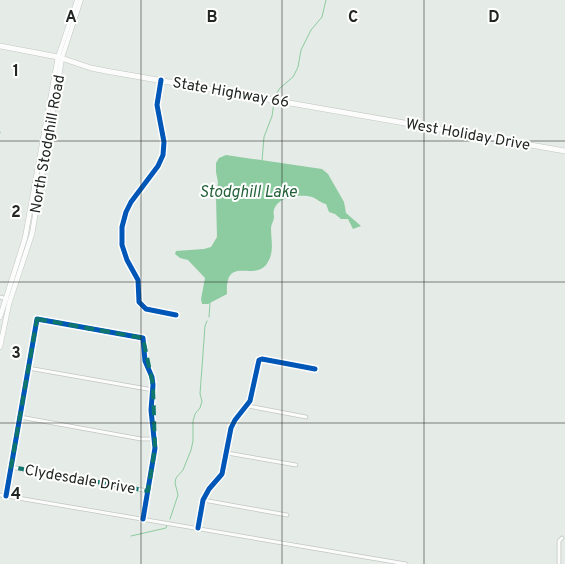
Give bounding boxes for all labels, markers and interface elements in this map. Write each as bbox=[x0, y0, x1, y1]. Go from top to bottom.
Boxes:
text: A bbox=[65, 8, 77, 28]
text: B bbox=[206, 8, 218, 28]
text: C bbox=[348, 8, 358, 28]
text: D bbox=[488, 8, 500, 28]
text: 1 bbox=[13, 62, 19, 82]
street label: North Stodghill Road bbox=[27, 73, 70, 215]
street label: State Highway 66 bbox=[171, 74, 291, 113]
street label: West Holiday Drive bbox=[404, 115, 532, 156]
water label: Stodghill Lake bbox=[199, 183, 298, 203]
text: 2 bbox=[11, 203, 21, 223]
text: 3 bbox=[11, 344, 21, 364]
street label: Clydesdale Drive bbox=[23, 461, 137, 500]
text: 4 bbox=[11, 485, 21, 505]

